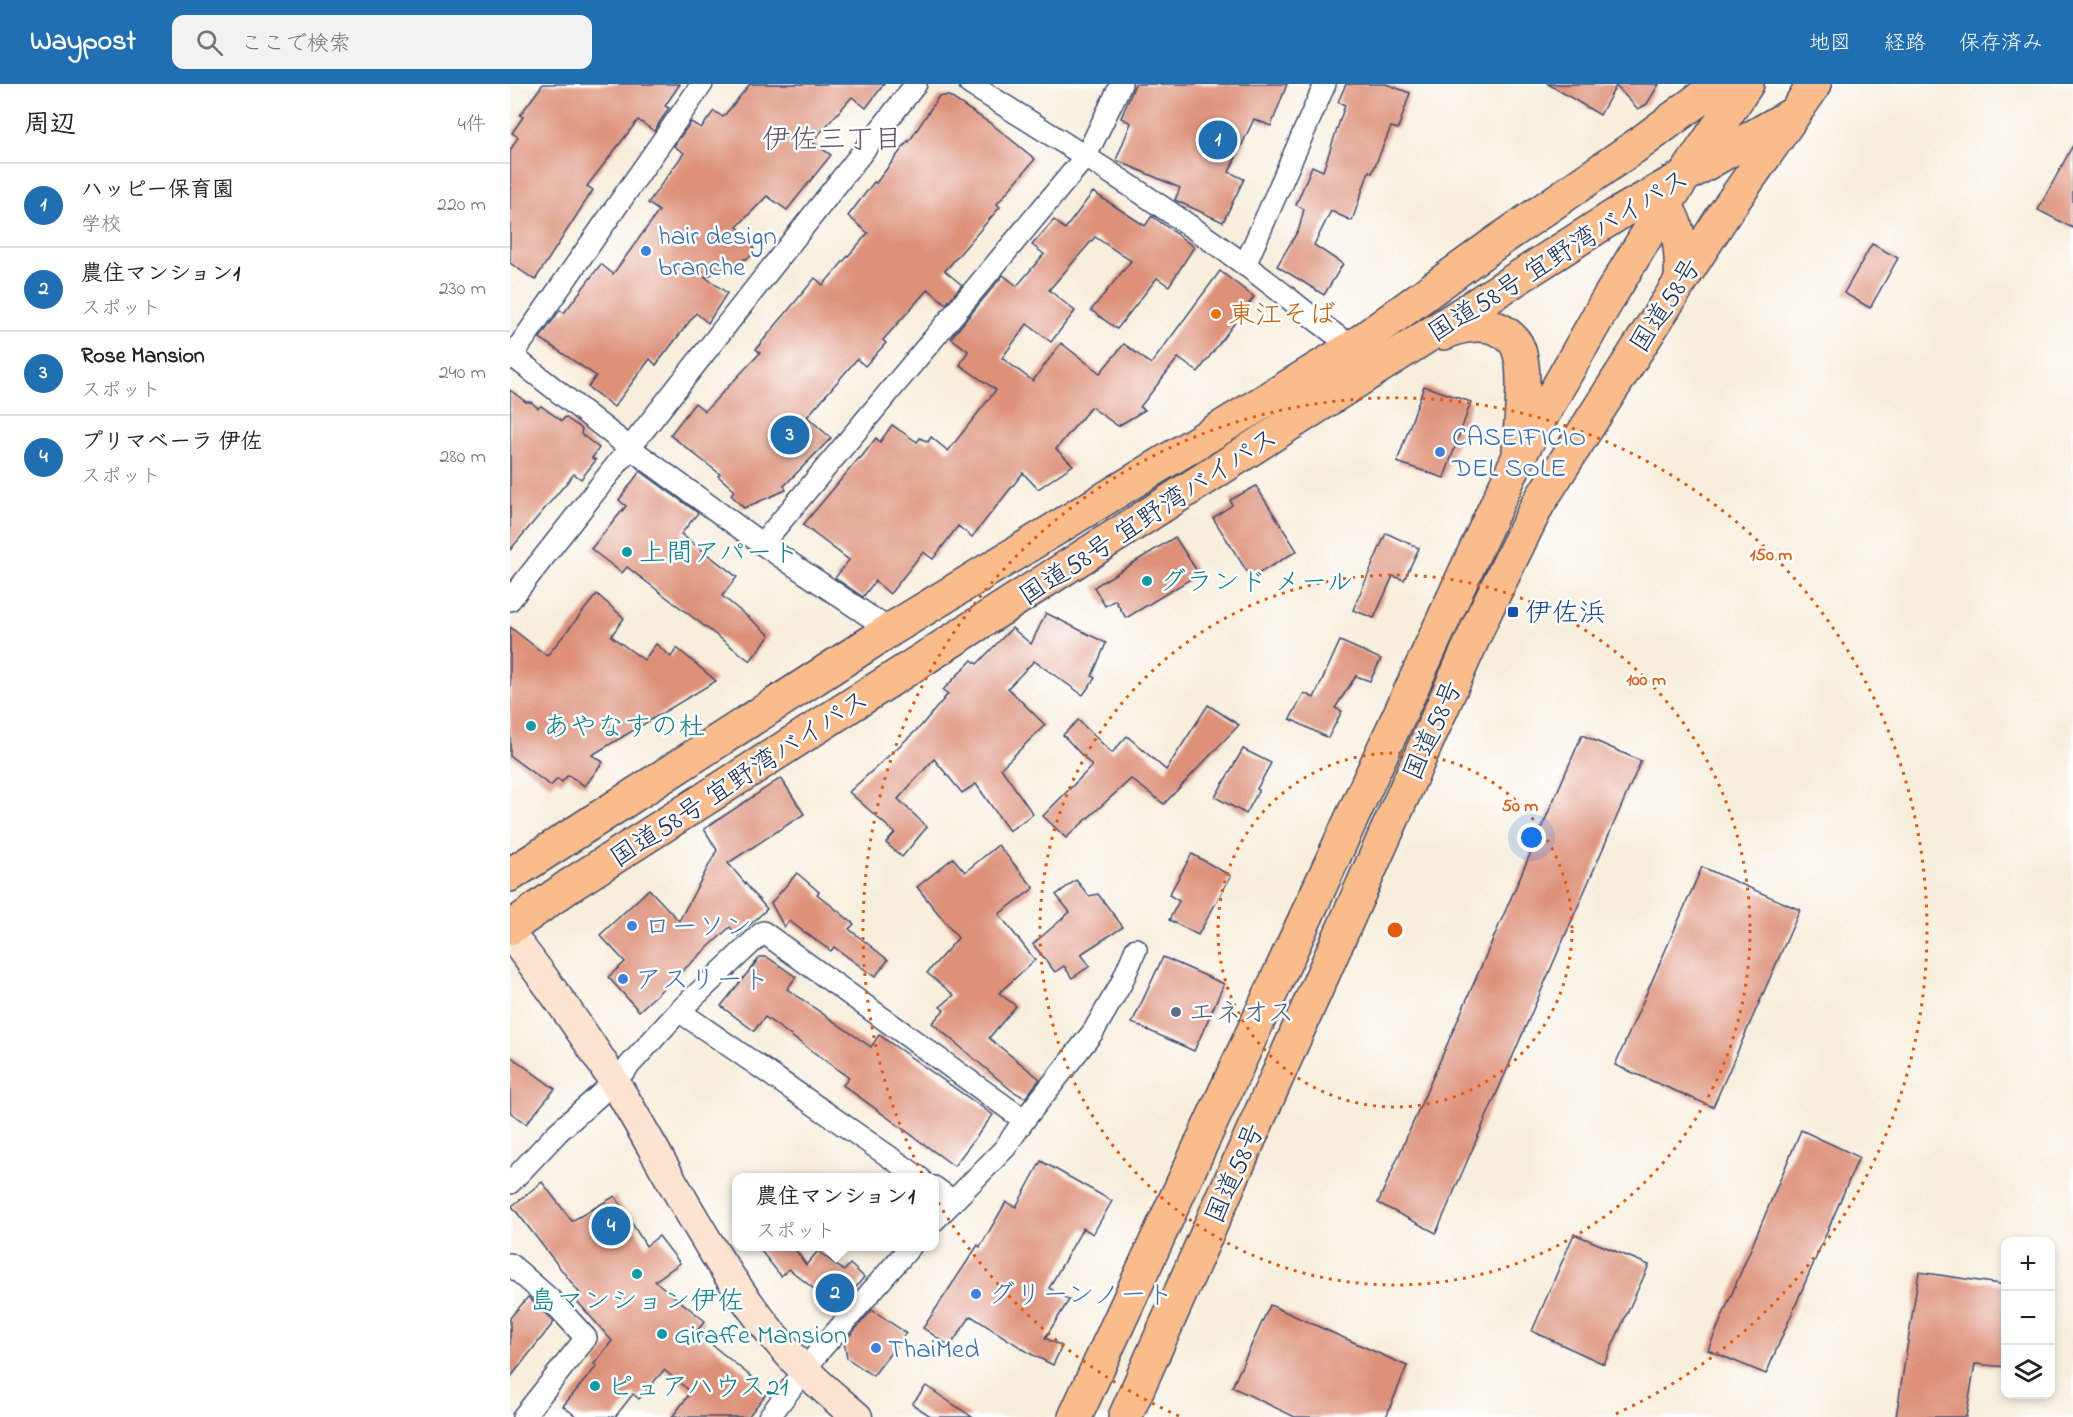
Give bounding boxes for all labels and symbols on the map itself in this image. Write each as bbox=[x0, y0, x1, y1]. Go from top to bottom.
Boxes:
pin: 1 bbox=[1198, 118, 1238, 162]
district label: 伊佐三丁目 bbox=[762, 121, 902, 162]
street label: 国道58号 宜野湾バイパス bbox=[1421, 161, 1695, 349]
place label: hair design branche bbox=[658, 218, 777, 288]
marker: hair design branche bbox=[639, 244, 653, 258]
street label: 国道58号 bbox=[1622, 251, 1708, 359]
place label: 東江そば bbox=[1228, 297, 1336, 336]
marker: 東江そば bbox=[1209, 307, 1223, 321]
pin: 3 bbox=[770, 412, 810, 458]
place label: CASEIFICIO DEL SOLE bbox=[1451, 419, 1586, 489]
street label: 国道58号 宜野湾バイパス bbox=[1012, 420, 1287, 617]
marker: CASEIFICIO DEL SOLE bbox=[1433, 445, 1447, 459]
place label: 上間アパート bbox=[639, 535, 799, 574]
text: 150 m bbox=[1750, 543, 1792, 569]
marker: 上間アパート bbox=[620, 545, 634, 559]
place label: グランド メール bbox=[1159, 564, 1353, 603]
marker: グランド メール bbox=[1140, 574, 1154, 588]
place label: 伊佐浜 bbox=[1525, 595, 1606, 634]
marker: 伊佐浜 bbox=[1506, 605, 1520, 619]
text: 100 m bbox=[1626, 668, 1666, 694]
street label: 国道58号 bbox=[1395, 674, 1474, 788]
street label: 国道58号 宜野湾バイパス bbox=[603, 682, 878, 879]
place label: あやなすの杜 bbox=[543, 709, 705, 748]
marker: あやなすの杜 bbox=[524, 719, 538, 733]
text: 50 m bbox=[1502, 794, 1538, 820]
your location bbox=[1517, 823, 1546, 852]
place label: ローソン bbox=[644, 909, 752, 948]
marker: ローソン bbox=[625, 919, 639, 933]
centre of rings bbox=[1385, 920, 1405, 940]
place label: アスリート bbox=[635, 962, 770, 1001]
marker: アスリート bbox=[616, 972, 630, 986]
place label: エネオス bbox=[1188, 995, 1294, 1034]
marker: エネオス bbox=[1169, 1005, 1183, 1019]
street label: 国道58号 bbox=[1197, 1117, 1276, 1231]
pin: 4 bbox=[592, 1204, 630, 1248]
marker: 島マンション伊佐 bbox=[630, 1267, 644, 1281]
pin: 2 bbox=[816, 1270, 854, 1316]
place label: グリーンノート bbox=[988, 1277, 1174, 1316]
place label: 島マンション伊佐 bbox=[530, 1283, 744, 1322]
marker: グリーンノート bbox=[969, 1287, 983, 1301]
place label: Giraffe Mansion bbox=[674, 1317, 847, 1356]
marker: Giraffe Mansion bbox=[655, 1327, 669, 1341]
place label: ThaiMed bbox=[888, 1331, 979, 1370]
marker: ThaiMed bbox=[869, 1341, 883, 1355]
place label: ピュアハウス21 bbox=[607, 1369, 788, 1408]
marker: ピュアハウス21 bbox=[588, 1379, 602, 1393]

